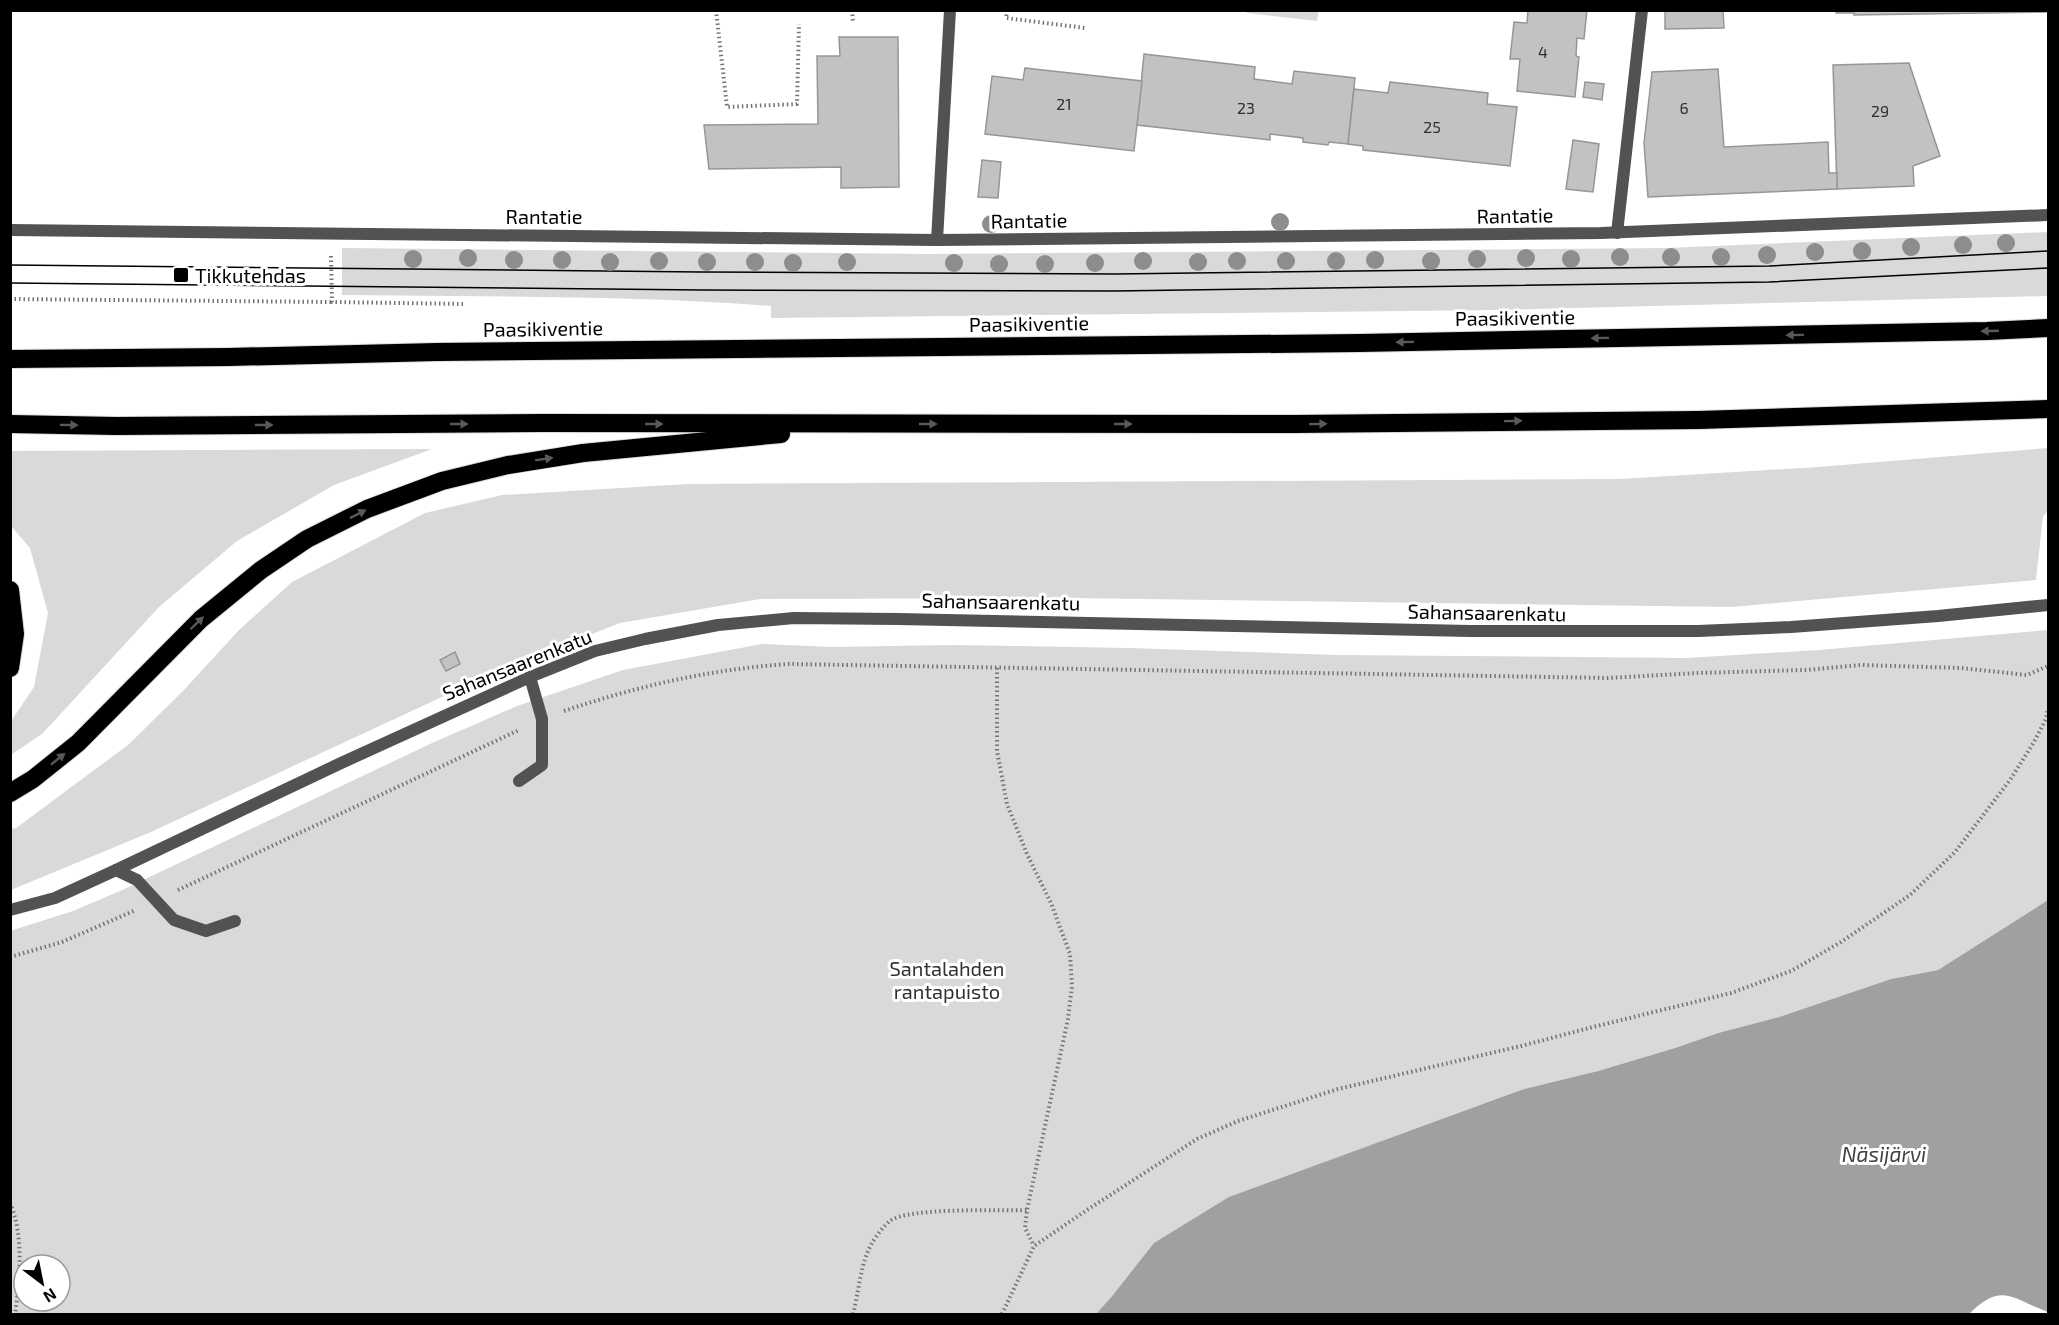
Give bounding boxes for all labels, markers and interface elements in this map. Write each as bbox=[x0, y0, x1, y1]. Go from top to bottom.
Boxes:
house number: 4 bbox=[1538, 42, 1548, 61]
house number: 21 bbox=[1056, 94, 1072, 113]
house number: 23 bbox=[1237, 98, 1255, 117]
house number: 6 bbox=[1679, 98, 1689, 117]
house number: 29 bbox=[1871, 101, 1889, 120]
house number: 25 bbox=[1423, 117, 1441, 136]
street label: Rantatie bbox=[1476, 202, 1554, 228]
street label: Rantatie bbox=[506, 204, 582, 228]
street label: Rantatie bbox=[990, 207, 1068, 233]
place label: Tikkutehdas bbox=[195, 263, 306, 287]
marker: Tikkutehdas bbox=[172, 266, 190, 284]
street label: Paasikiventie bbox=[1455, 304, 1575, 330]
street label: Paasikiventie bbox=[969, 310, 1089, 336]
street label: Paasikiventie bbox=[483, 315, 603, 341]
one-way arrow bbox=[1981, 326, 2000, 336]
one-way arrow bbox=[1786, 330, 1805, 340]
one-way arrow bbox=[1591, 334, 1610, 343]
one-way arrow bbox=[1396, 337, 1415, 347]
one-way arrow bbox=[1503, 417, 1522, 426]
one-way arrow bbox=[449, 419, 468, 429]
one-way arrow bbox=[644, 419, 663, 428]
one-way arrow bbox=[918, 419, 937, 429]
one-way arrow bbox=[1113, 419, 1132, 429]
one-way arrow bbox=[1308, 419, 1327, 429]
one-way arrow bbox=[254, 420, 273, 430]
one-way arrow bbox=[59, 421, 78, 430]
one-way arrow bbox=[535, 455, 554, 464]
one-way arrow bbox=[349, 509, 366, 518]
street label: Sahansaarenkatu bbox=[921, 588, 1081, 614]
street label: Sahansaarenkatu bbox=[1407, 599, 1567, 625]
one-way arrow bbox=[190, 617, 204, 631]
street label: Sahansaarenkatu bbox=[439, 623, 595, 705]
one-way arrow bbox=[50, 753, 65, 766]
park label: Santalahden rantapuisto bbox=[890, 956, 1004, 1003]
water label: Näsijärvi bbox=[1842, 1141, 1926, 1167]
north arrow bbox=[12, 1253, 72, 1313]
text: N bbox=[40, 1285, 60, 1307]

